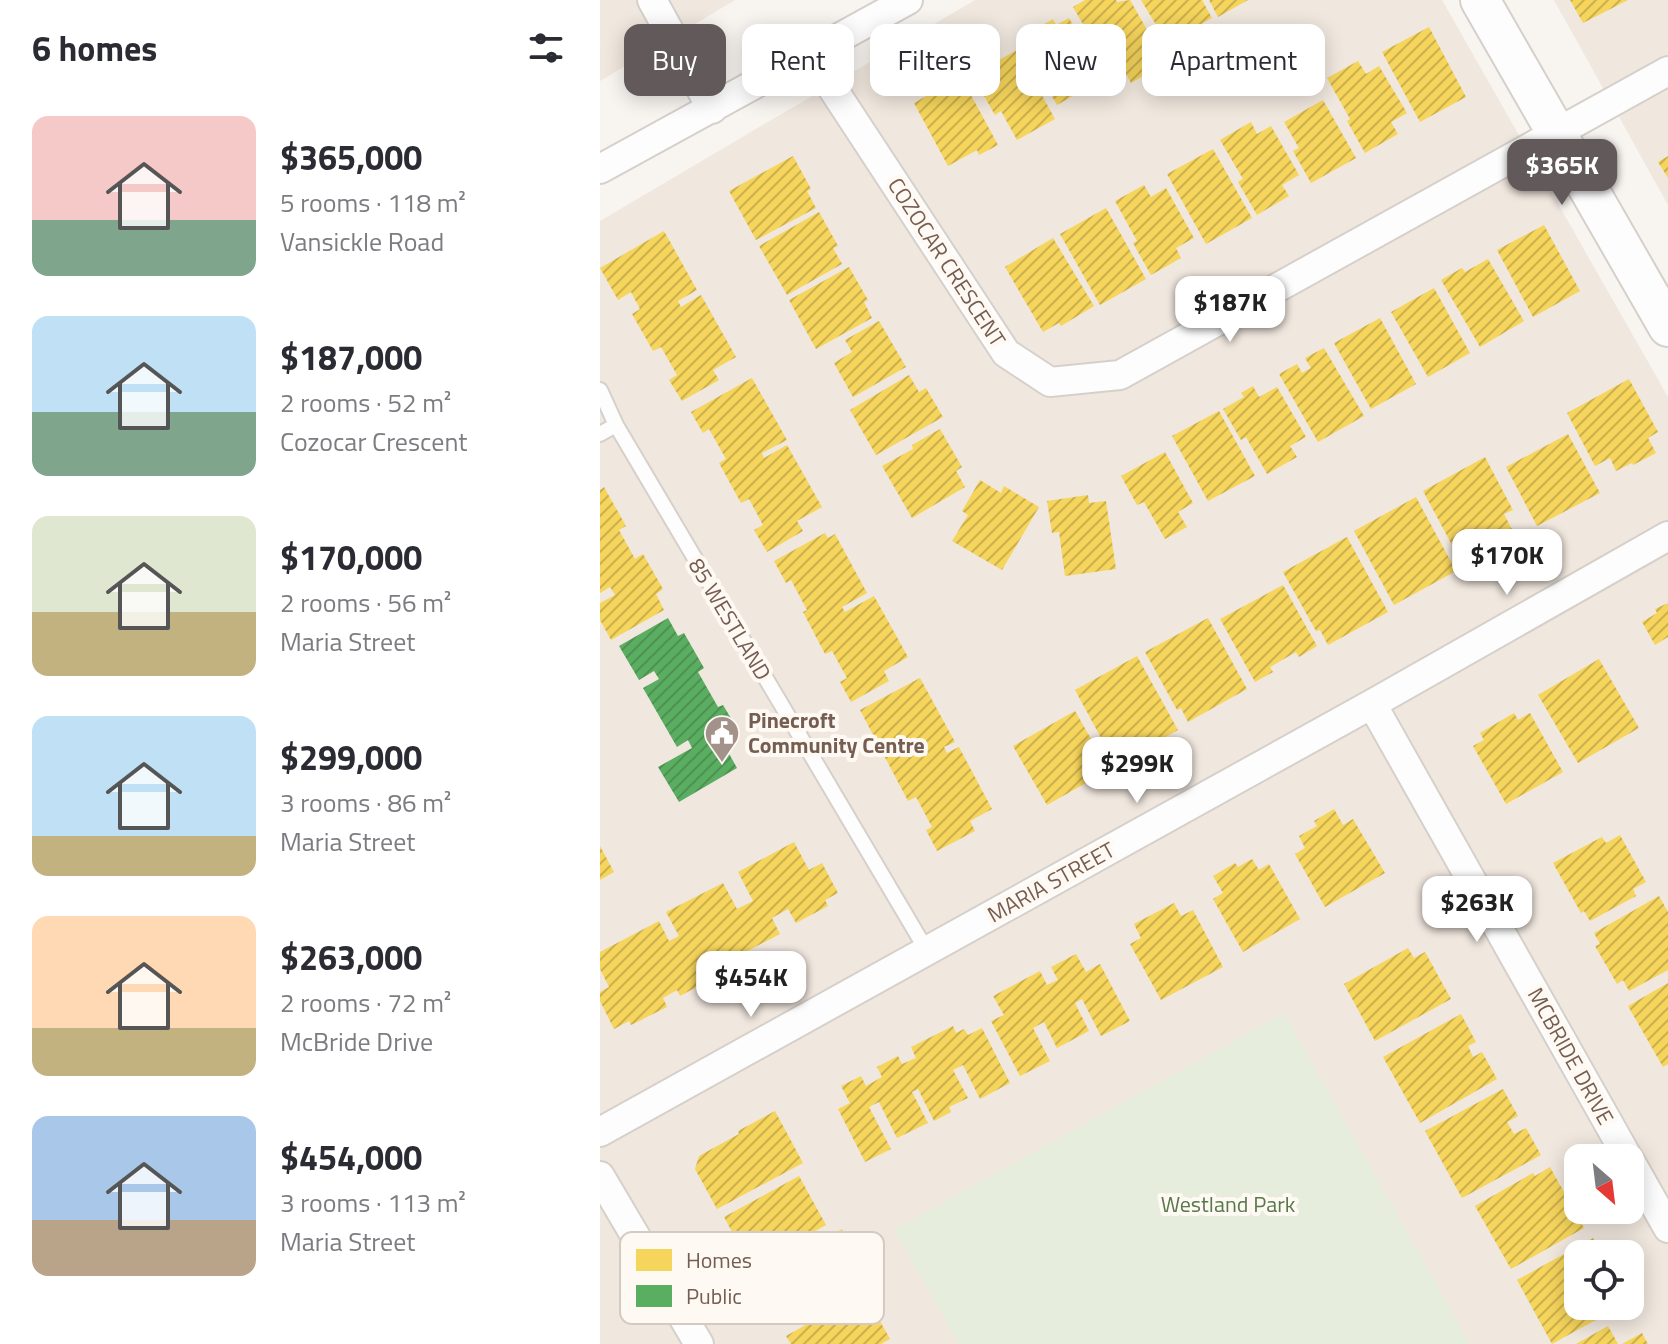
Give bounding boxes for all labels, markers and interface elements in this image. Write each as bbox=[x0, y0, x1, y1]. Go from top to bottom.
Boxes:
text: 6 homes bbox=[32, 22, 157, 74]
chip: Buy bbox=[624, 24, 726, 96]
chip: Rent bbox=[742, 24, 854, 96]
chip: Filters bbox=[870, 24, 1000, 96]
chip: New bbox=[1016, 24, 1126, 96]
chip: Apartment bbox=[1142, 24, 1325, 96]
icon: filters bbox=[524, 26, 568, 70]
text: $365,000 bbox=[280, 131, 422, 183]
pin: $365K bbox=[1506, 139, 1618, 207]
text: $365K bbox=[1525, 145, 1599, 184]
icon: home bbox=[96, 148, 192, 244]
street label: COZOCAR CRESCENT bbox=[879, 171, 1015, 354]
text: 5 rooms · 118 m² bbox=[280, 183, 466, 222]
text: Vansickle Road bbox=[280, 222, 444, 261]
pin: $187K bbox=[1174, 276, 1286, 344]
text: $187K bbox=[1193, 282, 1267, 321]
text: $187,000 bbox=[280, 331, 422, 383]
icon: home bbox=[96, 348, 192, 444]
text: 2 rooms · 52 m² bbox=[280, 383, 451, 422]
text: Cozocar Crescent bbox=[280, 422, 467, 461]
pin: $170K bbox=[1451, 529, 1563, 597]
text: $170,000 bbox=[280, 531, 422, 583]
text: $170K bbox=[1470, 535, 1544, 574]
icon: home bbox=[96, 548, 192, 644]
street label: 85 WESTLAND bbox=[680, 551, 780, 687]
text: 2 rooms · 56 m² bbox=[280, 583, 451, 622]
text: Maria Street bbox=[280, 622, 415, 661]
place label: Pinecroft Community Centre bbox=[748, 703, 925, 762]
public building icon: Pinecroft Community Centre bbox=[703, 714, 741, 764]
text: $299,000 bbox=[280, 731, 422, 783]
pin: $299K bbox=[1081, 737, 1193, 805]
text: $299K bbox=[1100, 743, 1174, 782]
icon: home bbox=[96, 748, 192, 844]
text: 3 rooms · 86 m² bbox=[280, 783, 451, 822]
text: Maria Street bbox=[280, 822, 415, 861]
street label: MARIA STREET bbox=[981, 833, 1121, 931]
pin: $263K bbox=[1421, 876, 1533, 944]
text: $263K bbox=[1440, 882, 1514, 921]
text: $263,000 bbox=[280, 931, 422, 983]
icon: home bbox=[96, 948, 192, 1044]
pin: $454K bbox=[695, 951, 807, 1019]
text: $454K bbox=[714, 957, 788, 996]
street label: MCBRIDE DRIVE bbox=[1519, 981, 1623, 1131]
text: 2 rooms · 72 m² bbox=[280, 983, 451, 1022]
text: McBride Drive bbox=[280, 1022, 433, 1061]
text: $454,000 bbox=[280, 1131, 422, 1183]
north arrow bbox=[1564, 1144, 1644, 1224]
map controls bbox=[1564, 1144, 1644, 1320]
icon: home bbox=[96, 1148, 192, 1244]
text: 3 rooms · 113 m² bbox=[280, 1183, 466, 1222]
park label: Westland Park bbox=[1161, 1187, 1296, 1221]
text: Maria Street bbox=[280, 1222, 415, 1261]
legend bbox=[620, 1232, 884, 1324]
button: locate bbox=[1564, 1240, 1644, 1320]
text: Homes bbox=[686, 1243, 752, 1277]
text: Public bbox=[686, 1279, 742, 1313]

